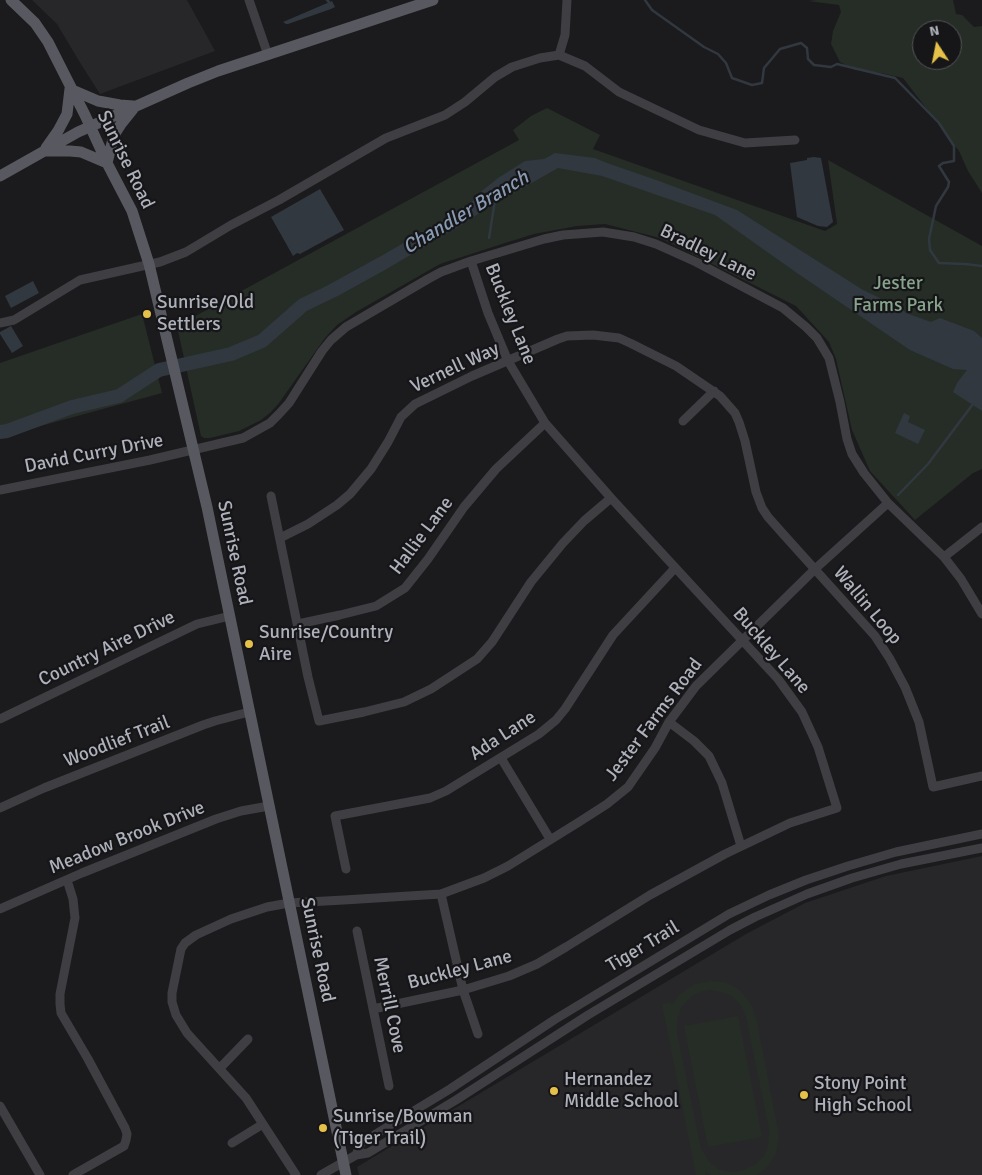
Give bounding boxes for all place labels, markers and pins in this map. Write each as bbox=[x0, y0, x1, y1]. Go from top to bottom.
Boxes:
place label: Sunrise/Old Settlers bbox=[157, 292, 254, 336]
marker: Sunrise/Old Settlers bbox=[141, 308, 153, 320]
place label: Sunrise/Country Aire bbox=[259, 622, 393, 666]
marker: Sunrise/Country Aire bbox=[243, 638, 255, 650]
place label: Hernandez Middle School bbox=[564, 1069, 679, 1113]
place label: Stony Point High School bbox=[814, 1073, 912, 1117]
marker: Hernandez Middle School bbox=[548, 1085, 560, 1097]
marker: Stony Point High School bbox=[798, 1089, 810, 1101]
place label: Sunrise/Bowman (Tiger Trail) bbox=[333, 1106, 473, 1150]
marker: Sunrise/Bowman (Tiger Trail) bbox=[317, 1122, 329, 1134]

